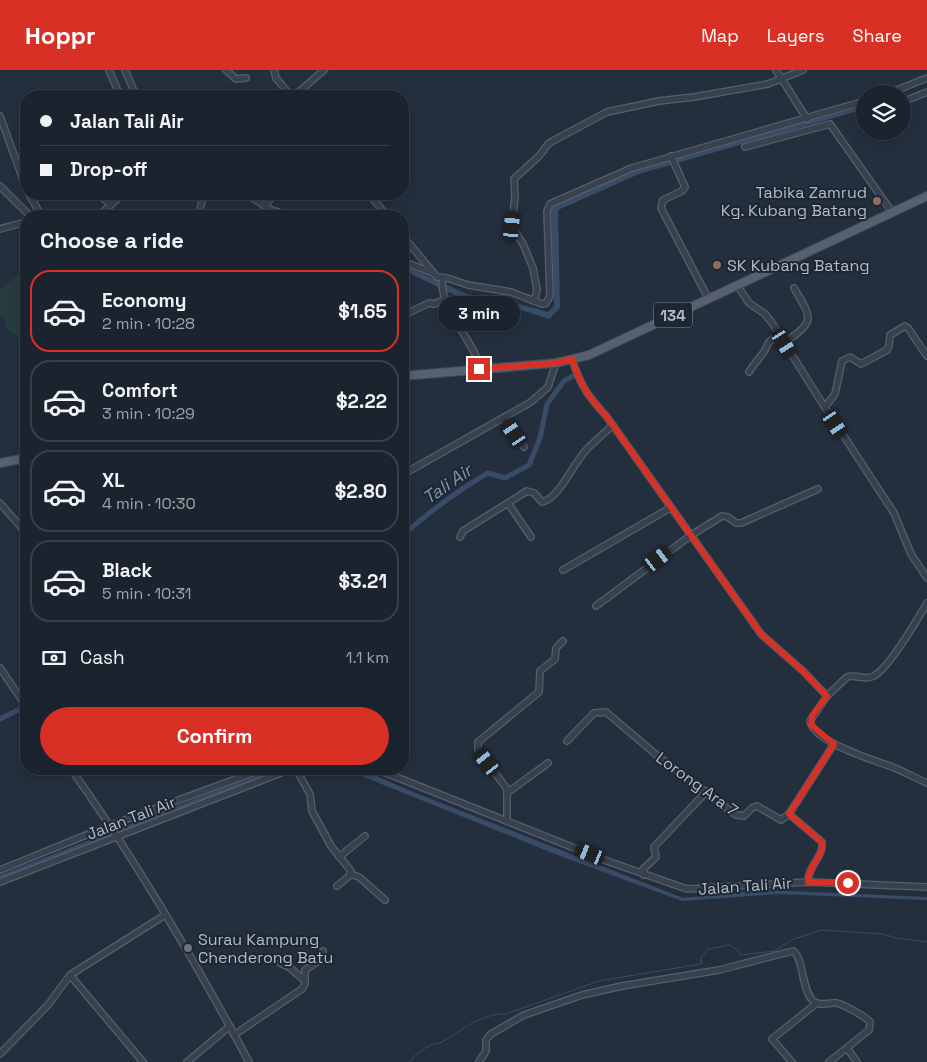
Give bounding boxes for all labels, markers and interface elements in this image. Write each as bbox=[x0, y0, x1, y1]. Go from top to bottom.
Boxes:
text: Hoppr bbox=[25, 20, 96, 51]
text: Map bbox=[701, 24, 739, 47]
text: Layers bbox=[767, 24, 824, 47]
text: Share bbox=[852, 24, 902, 47]
map controls bbox=[856, 85, 911, 140]
button: layers bbox=[856, 85, 911, 140]
text: Jalan Tali Air bbox=[70, 109, 184, 134]
text: Drop-off bbox=[70, 157, 148, 182]
place label: Tabika Zamrud Kg. Kubang Batang bbox=[721, 182, 867, 221]
marker: Tabika Zamrud Kg. Kubang Batang bbox=[871, 195, 883, 207]
car bbox=[503, 210, 520, 242]
text: Choose a ride bbox=[40, 226, 184, 254]
place label: SK Kubang Batang bbox=[727, 255, 870, 276]
marker: SK Kubang Batang bbox=[711, 259, 723, 271]
text: Economy bbox=[102, 288, 186, 313]
icon: car bbox=[42, 289, 87, 334]
callout: 3 min bbox=[438, 296, 520, 332]
text: $1.65 bbox=[338, 299, 387, 324]
road number: 134 bbox=[654, 302, 692, 328]
text: 3 min bbox=[458, 303, 500, 324]
text: 2 min · 10:28 bbox=[102, 313, 195, 334]
car bbox=[769, 326, 798, 360]
route end bbox=[468, 358, 490, 380]
text: Comfort bbox=[102, 378, 178, 403]
icon: car bbox=[42, 379, 87, 424]
text: $2.22 bbox=[336, 389, 387, 414]
text: 3 min · 10:29 bbox=[102, 403, 195, 424]
car bbox=[820, 407, 849, 441]
car bbox=[499, 416, 528, 450]
water label: Tali Air bbox=[418, 458, 478, 509]
text: XL bbox=[102, 468, 125, 493]
icon: car bbox=[42, 469, 87, 514]
text: $2.80 bbox=[335, 479, 387, 504]
text: 4 min · 10:30 bbox=[102, 493, 196, 514]
car bbox=[641, 544, 674, 574]
text: Black bbox=[102, 558, 152, 583]
icon: car bbox=[42, 559, 87, 604]
text: $3.21 bbox=[338, 569, 387, 594]
text: 5 min · 10:31 bbox=[102, 583, 192, 604]
icon: cash bbox=[40, 644, 68, 672]
text: Cash bbox=[80, 645, 125, 670]
text: 1.1 km bbox=[346, 647, 389, 668]
button: Confirm bbox=[40, 707, 389, 765]
car bbox=[471, 746, 502, 778]
street label: Lorong Ara 7 bbox=[652, 747, 742, 821]
street label: Jalan Tali Air bbox=[83, 791, 179, 845]
car bbox=[573, 841, 606, 867]
street label: Jalan Tali Air bbox=[697, 872, 793, 900]
route start bbox=[837, 872, 859, 894]
place label: Surau Kampung Chenderong Batu bbox=[198, 929, 333, 968]
marker: Surau Kampung Chenderong Batu bbox=[182, 942, 194, 954]

